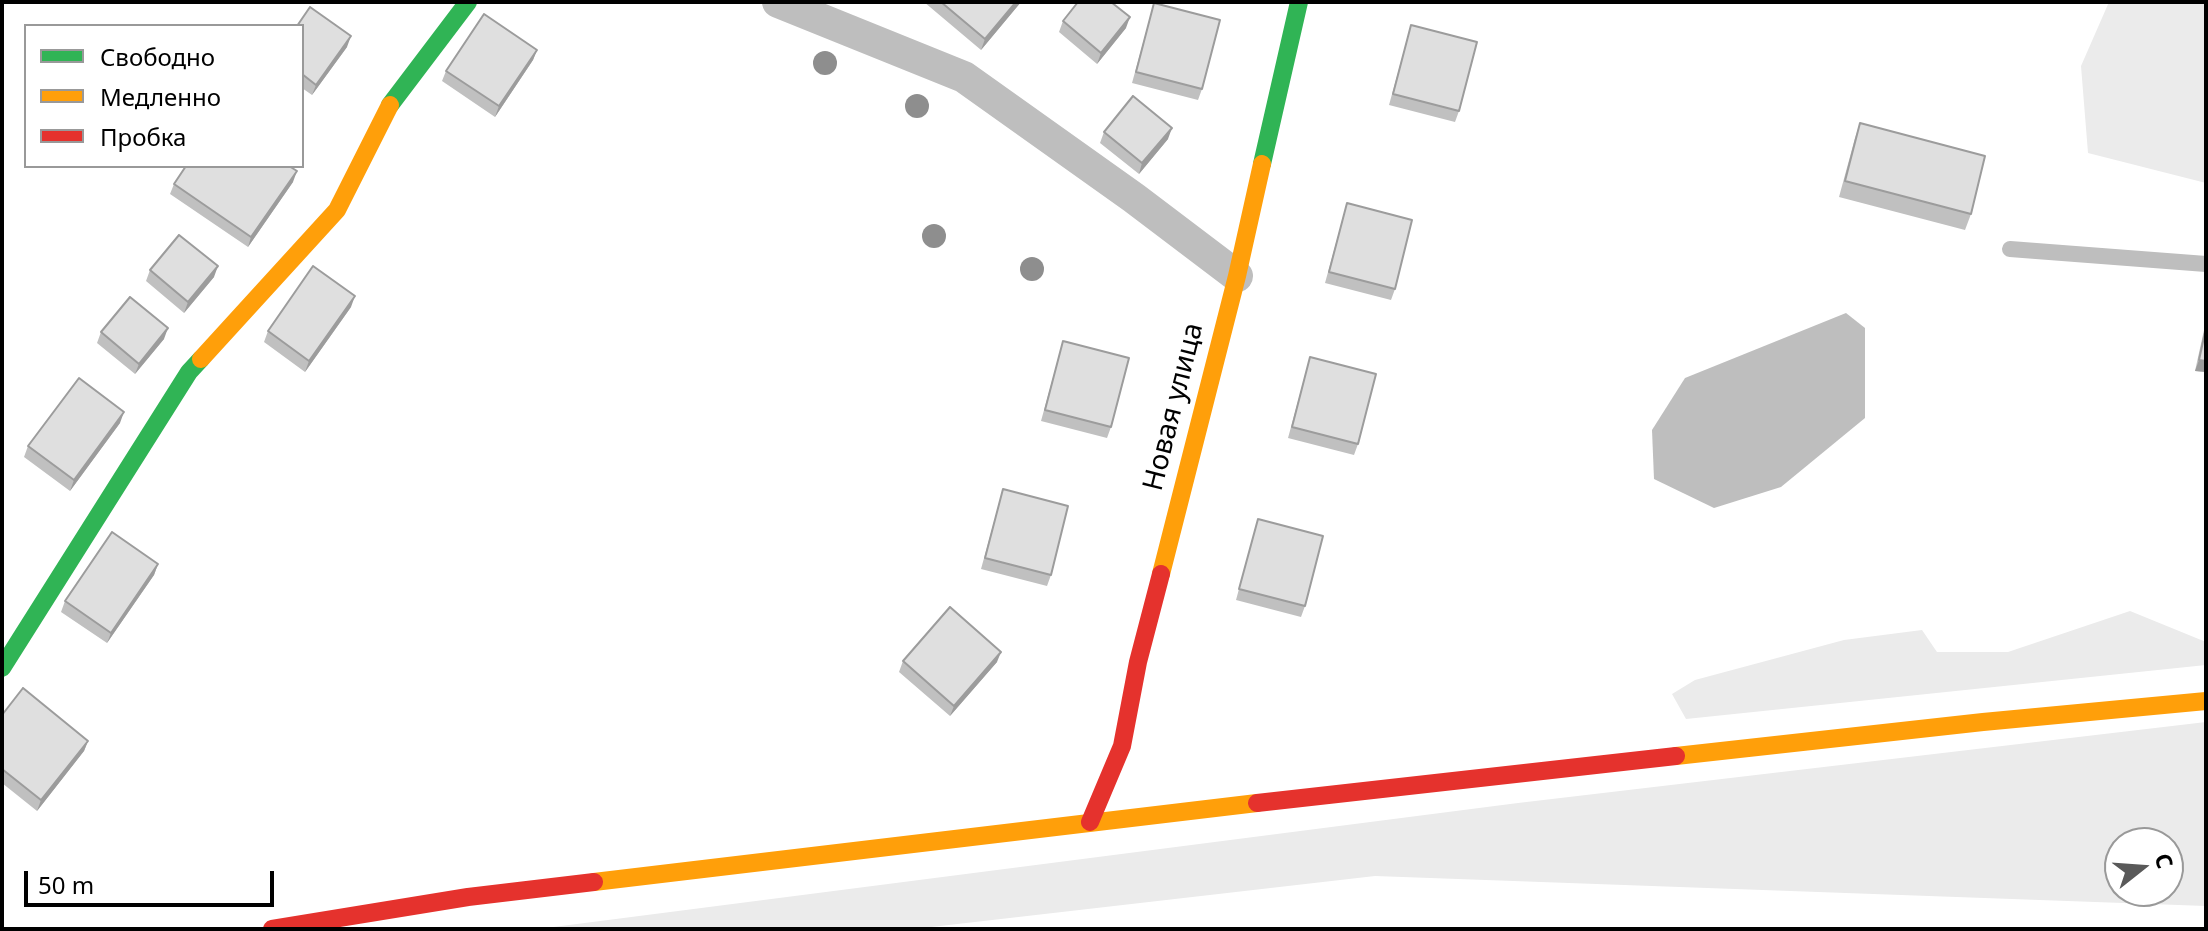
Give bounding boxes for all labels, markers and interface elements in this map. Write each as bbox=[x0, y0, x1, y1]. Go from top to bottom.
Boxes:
legend bbox=[24, 24, 304, 168]
text: Свободно bbox=[100, 40, 215, 73]
text: Медленно bbox=[100, 80, 221, 113]
text: Пробка bbox=[100, 120, 186, 153]
street label: Новая улица bbox=[1137, 320, 1211, 494]
north arrow bbox=[2104, 827, 2184, 907]
text: С bbox=[2149, 849, 2181, 872]
scale bar bbox=[28, 855, 278, 905]
text: 50 m bbox=[38, 868, 94, 901]

